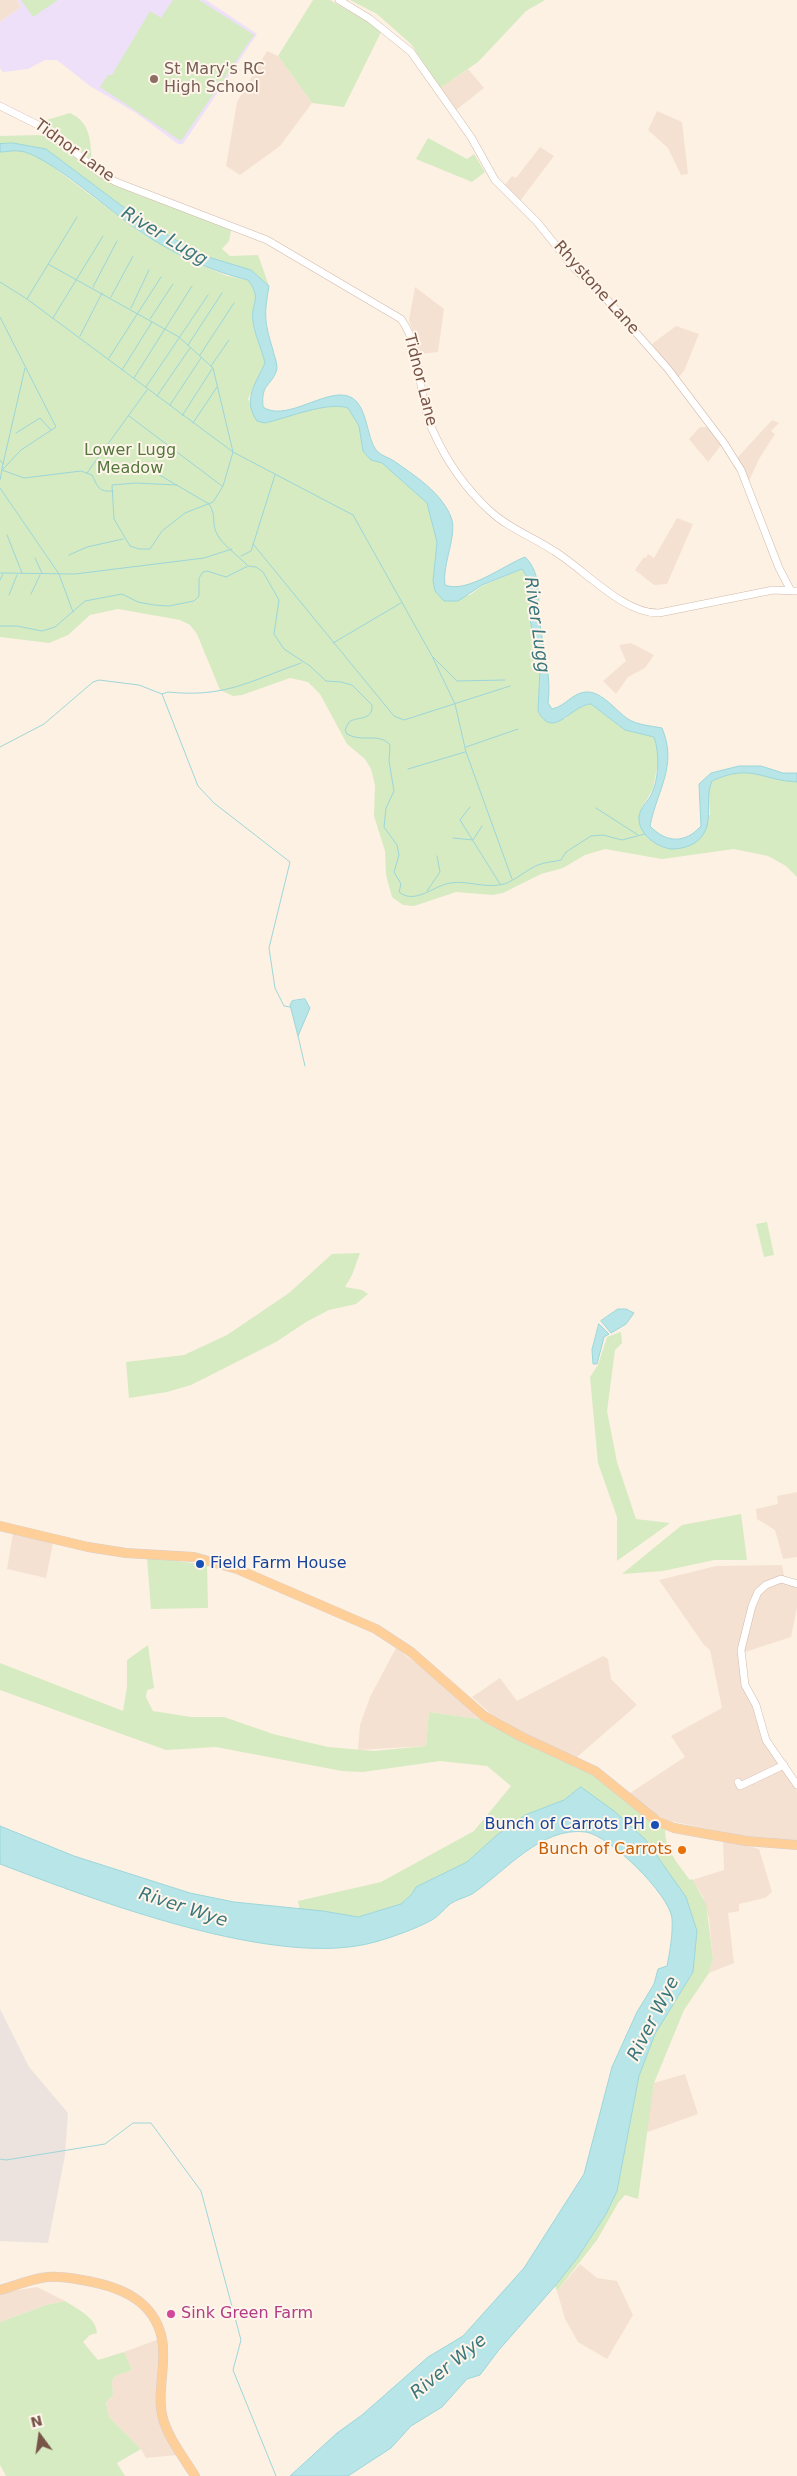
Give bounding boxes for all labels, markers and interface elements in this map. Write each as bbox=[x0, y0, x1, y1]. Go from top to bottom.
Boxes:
place label: St Mary's RC High School bbox=[164, 60, 264, 98]
marker: St Mary's RC High School bbox=[148, 73, 160, 85]
street label: Tidnor Lane bbox=[30, 116, 118, 186]
water label: River Lugg bbox=[117, 203, 211, 271]
street label: Rhystone Lane bbox=[549, 237, 643, 339]
street label: Tidnor Lane bbox=[399, 332, 441, 428]
park label: Lower Lugg Meadow bbox=[84, 441, 176, 479]
water label: River Lugg bbox=[519, 576, 553, 674]
place label: Field Farm House bbox=[210, 1554, 347, 1574]
marker: Field Farm House bbox=[194, 1558, 206, 1570]
place label: Bunch of Carrots PH bbox=[485, 1815, 645, 1835]
marker: Bunch of Carrots PH bbox=[649, 1819, 661, 1831]
place label: Bunch of Carrots bbox=[538, 1840, 672, 1860]
marker: Bunch of Carrots bbox=[676, 1844, 688, 1856]
water label: River Wye bbox=[136, 1884, 230, 1932]
water label: River Wye bbox=[624, 1973, 684, 2065]
place label: Sink Green Farm bbox=[181, 2304, 313, 2324]
marker: Sink Green Farm bbox=[165, 2308, 177, 2320]
water label: River Wye bbox=[407, 2330, 491, 2404]
north arrow bbox=[15, 2411, 65, 2461]
text: N bbox=[29, 2412, 44, 2431]

